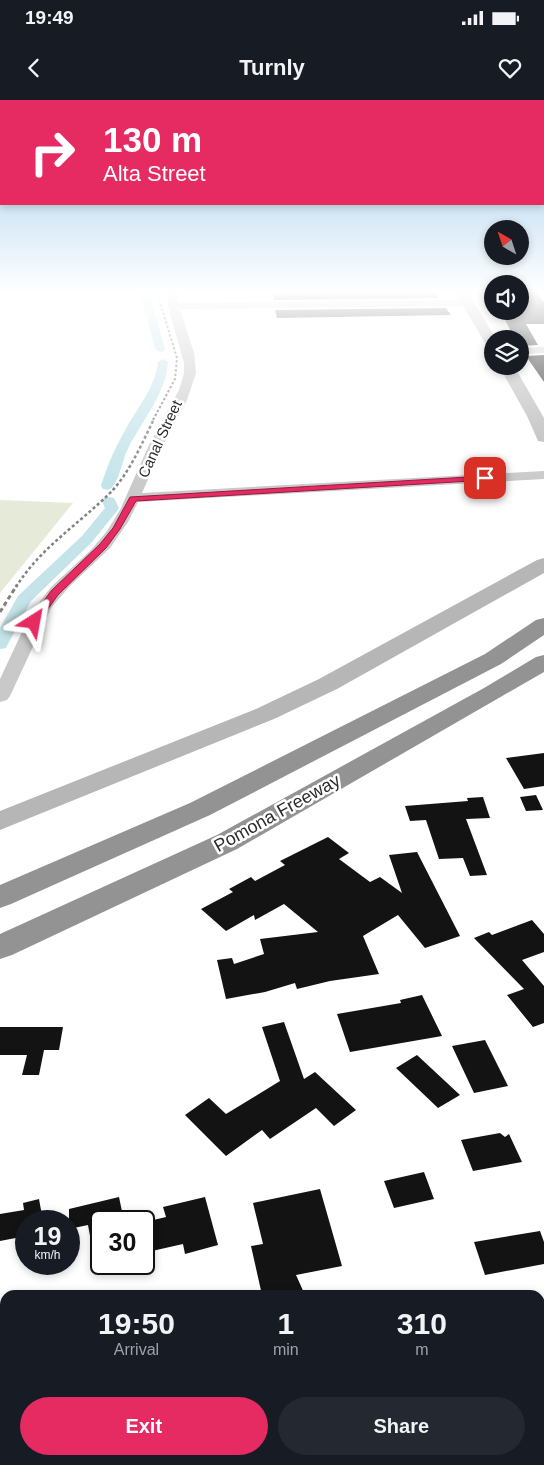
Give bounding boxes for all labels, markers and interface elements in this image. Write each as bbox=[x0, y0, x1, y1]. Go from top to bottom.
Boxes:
text: 19:49 bbox=[25, 7, 74, 28]
icon: back bbox=[20, 54, 48, 82]
icon: heart bbox=[496, 54, 524, 82]
text: Turnly bbox=[239, 55, 305, 80]
icon: right bbox=[20, 120, 85, 185]
text: 130 m bbox=[103, 120, 202, 159]
text: Alta Street bbox=[103, 161, 206, 186]
north arrow bbox=[484, 220, 529, 265]
map controls bbox=[484, 220, 529, 375]
button: sound bbox=[484, 275, 529, 320]
button: layers bbox=[484, 330, 529, 375]
street label: Canal Street bbox=[134, 397, 185, 480]
pin bbox=[464, 457, 506, 499]
icon: arrive bbox=[471, 464, 499, 492]
position arrow bbox=[7, 595, 59, 647]
street label: Pomona Freeway bbox=[210, 770, 344, 856]
speed limit sign: 30 bbox=[90, 1210, 155, 1275]
text: 19 bbox=[34, 1222, 61, 1250]
text: km/h bbox=[34, 1248, 61, 1262]
text: 19:50 bbox=[98, 1307, 175, 1340]
text: 1 bbox=[277, 1307, 294, 1340]
text: 310 bbox=[397, 1307, 447, 1340]
text: Arrival bbox=[114, 1341, 159, 1358]
text: min bbox=[273, 1341, 299, 1358]
text: m bbox=[415, 1341, 428, 1358]
button: Exit bbox=[20, 1397, 268, 1455]
button: Share bbox=[278, 1397, 525, 1455]

